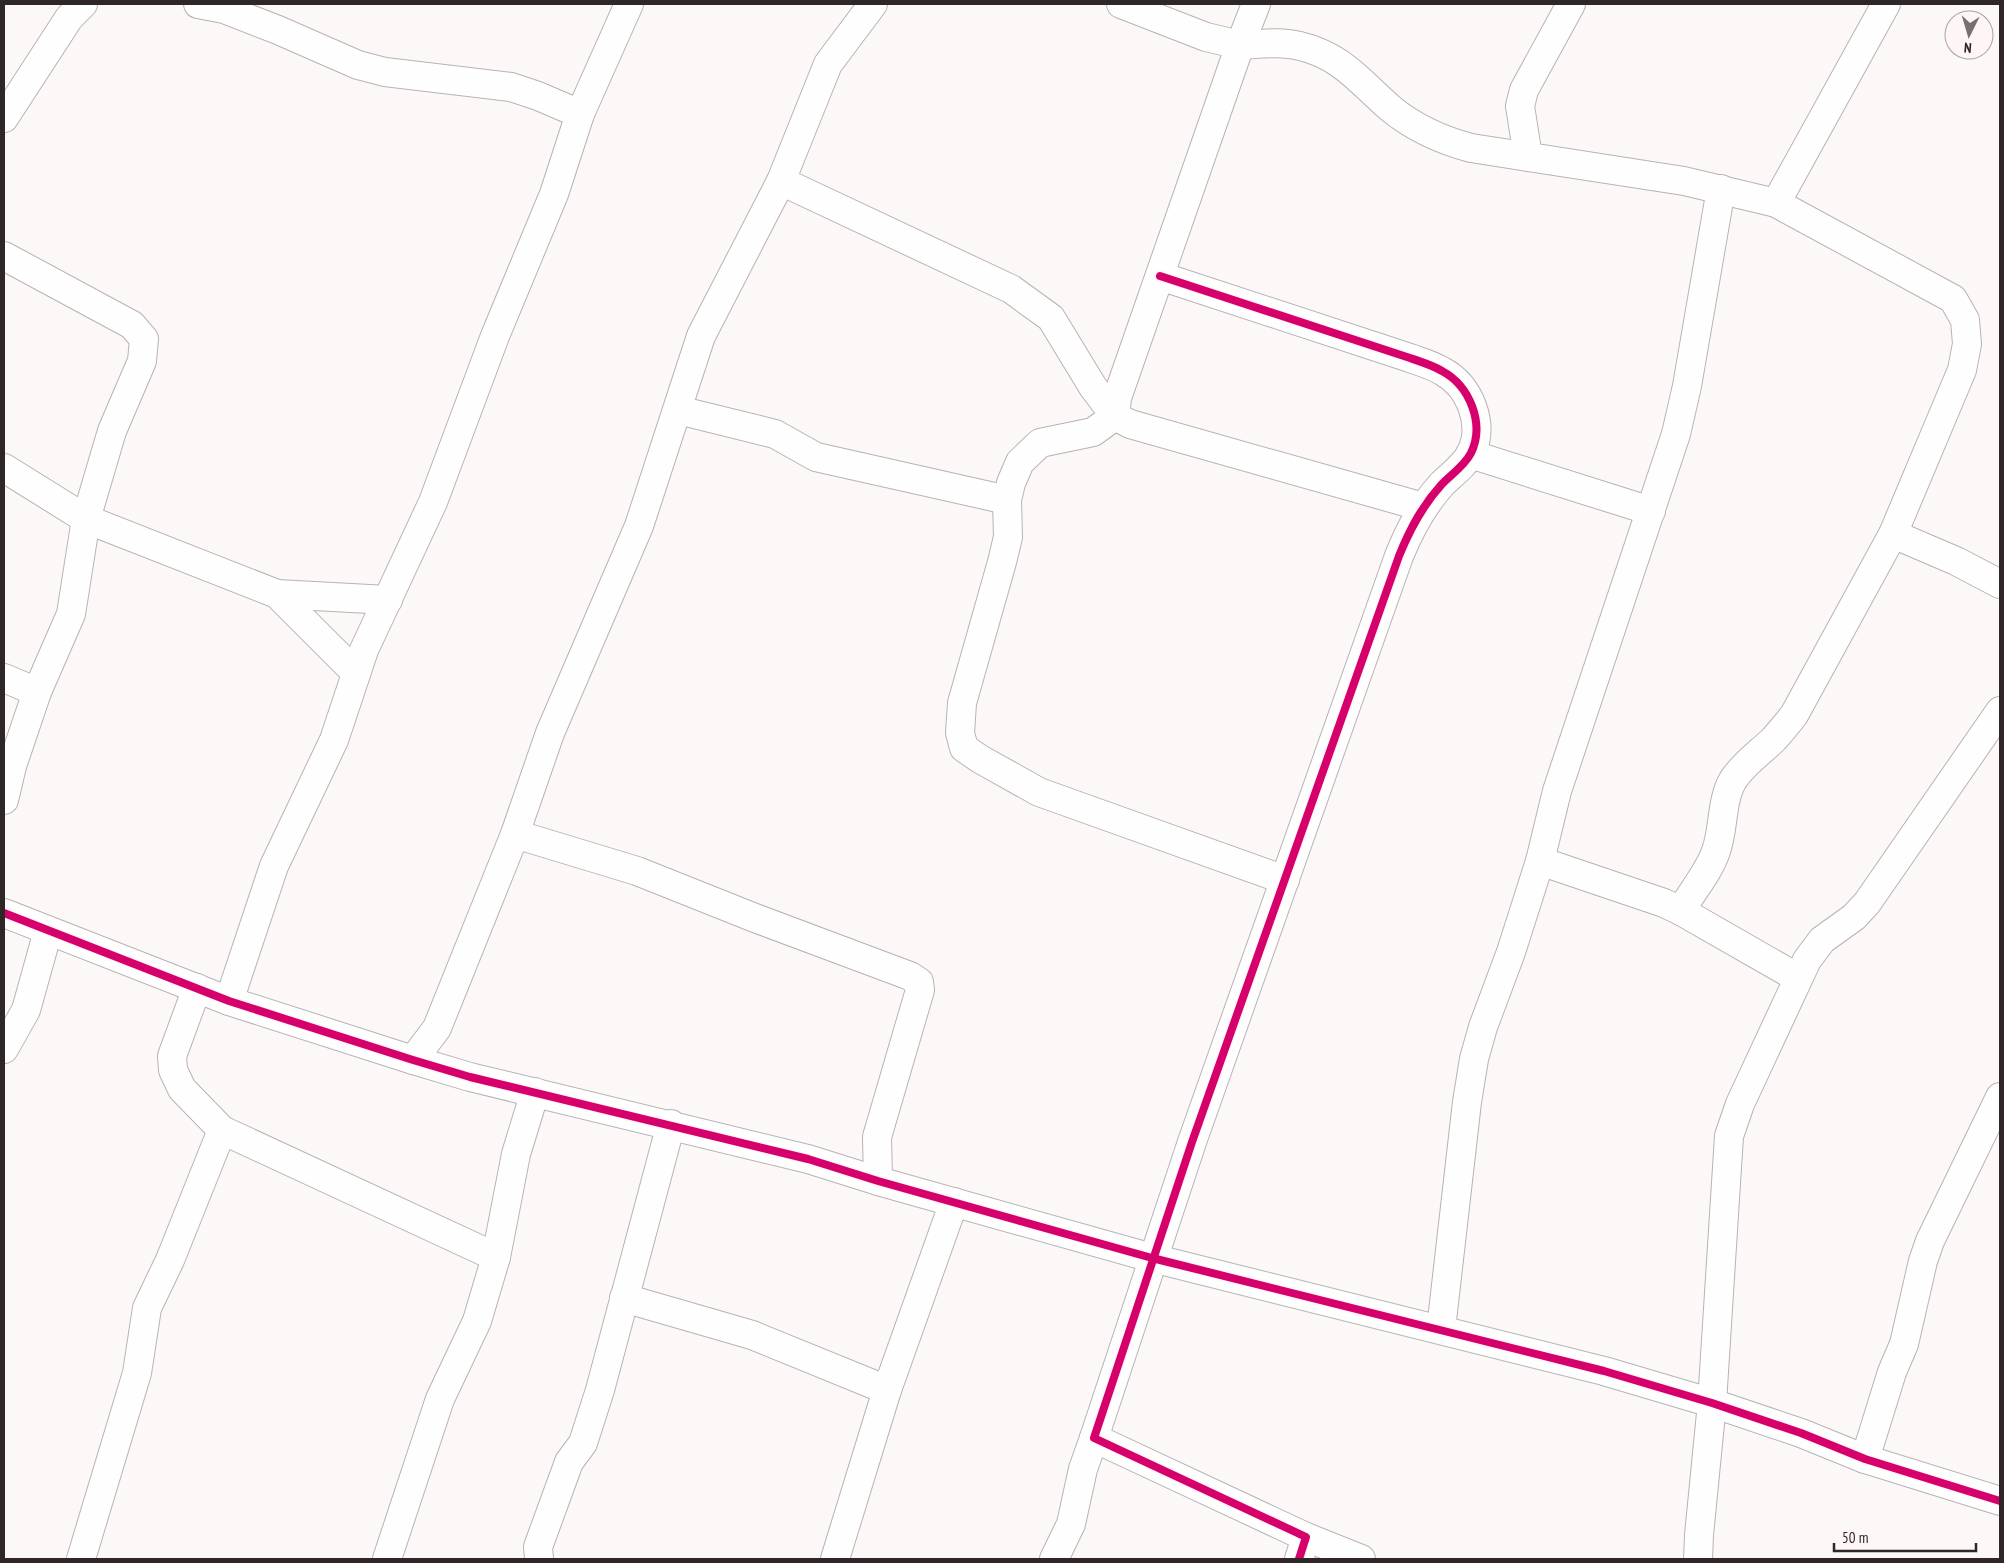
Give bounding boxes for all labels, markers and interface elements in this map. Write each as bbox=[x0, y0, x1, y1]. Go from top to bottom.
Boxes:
north arrow bbox=[1944, 10, 1994, 60]
text: N bbox=[1963, 39, 1972, 57]
scale bar bbox=[1834, 1520, 1976, 1552]
text: 50 m bbox=[1842, 1528, 1868, 1547]

